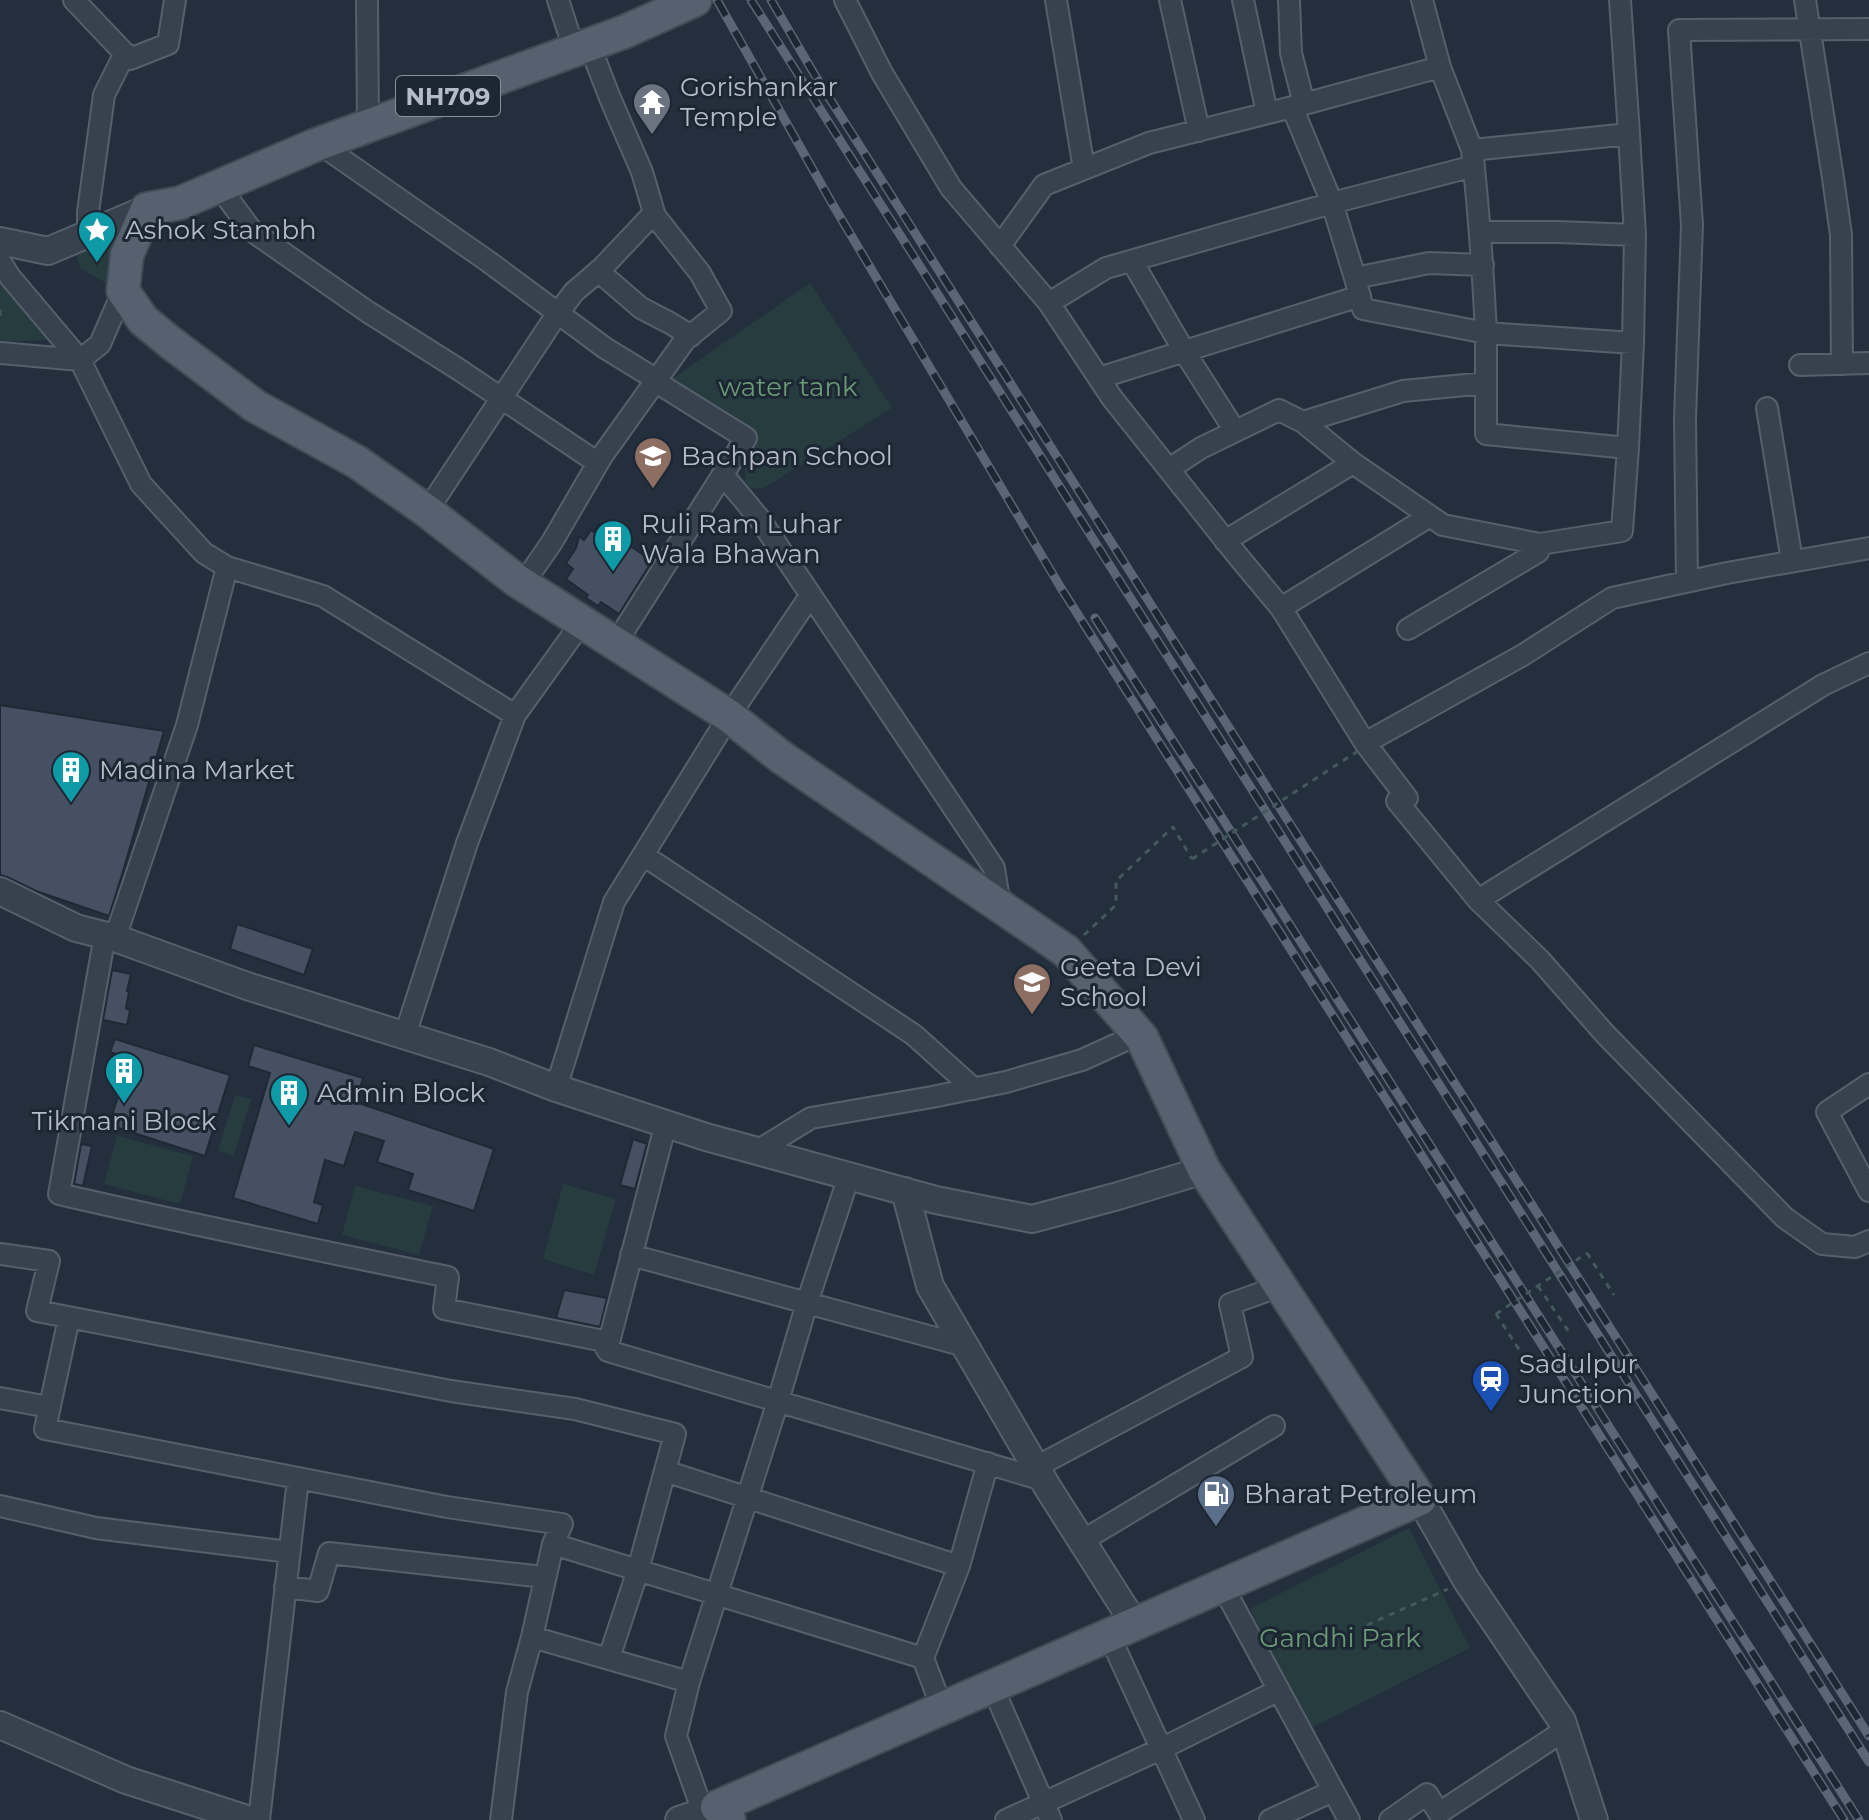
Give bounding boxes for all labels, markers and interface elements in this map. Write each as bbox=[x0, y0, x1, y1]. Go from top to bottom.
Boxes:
place label: Gorishankar Temple bbox=[680, 71, 838, 133]
road number: NH709 bbox=[396, 76, 500, 116]
temple icon: Gorishankar Temple bbox=[631, 81, 673, 136]
place icon: Ashok Stambh bbox=[76, 209, 118, 264]
place label: Ashok Stambh bbox=[125, 214, 317, 246]
park label: water tank bbox=[718, 371, 858, 403]
school or university icon: Bachpan School bbox=[632, 435, 674, 490]
place label: Bachpan School bbox=[681, 440, 893, 472]
place label: Ruli Ram Luhar Wala Bhawan bbox=[641, 508, 842, 570]
building icon: Ruli Ram Luhar Wala Bhawan bbox=[592, 518, 634, 573]
building icon: Madina Market bbox=[50, 749, 92, 804]
place label: Madina Market bbox=[99, 754, 295, 786]
place label: Geeta Devi School bbox=[1060, 951, 1202, 1013]
school or university icon: Geeta Devi School bbox=[1011, 961, 1053, 1016]
building icon: Tikmani Block bbox=[103, 1050, 145, 1105]
building icon: Admin Block bbox=[268, 1072, 310, 1127]
place label: Admin Block bbox=[317, 1077, 485, 1109]
place label: Tikmani Block bbox=[32, 1105, 217, 1137]
place label: Sadulpur Junction bbox=[1518, 1348, 1638, 1410]
station icon: Sadulpur Junction bbox=[1470, 1358, 1512, 1413]
fuel station icon: Bharat Petroleum bbox=[1195, 1473, 1237, 1528]
place label: Bharat Petroleum bbox=[1244, 1478, 1477, 1510]
park label: Gandhi Park bbox=[1259, 1622, 1421, 1654]

